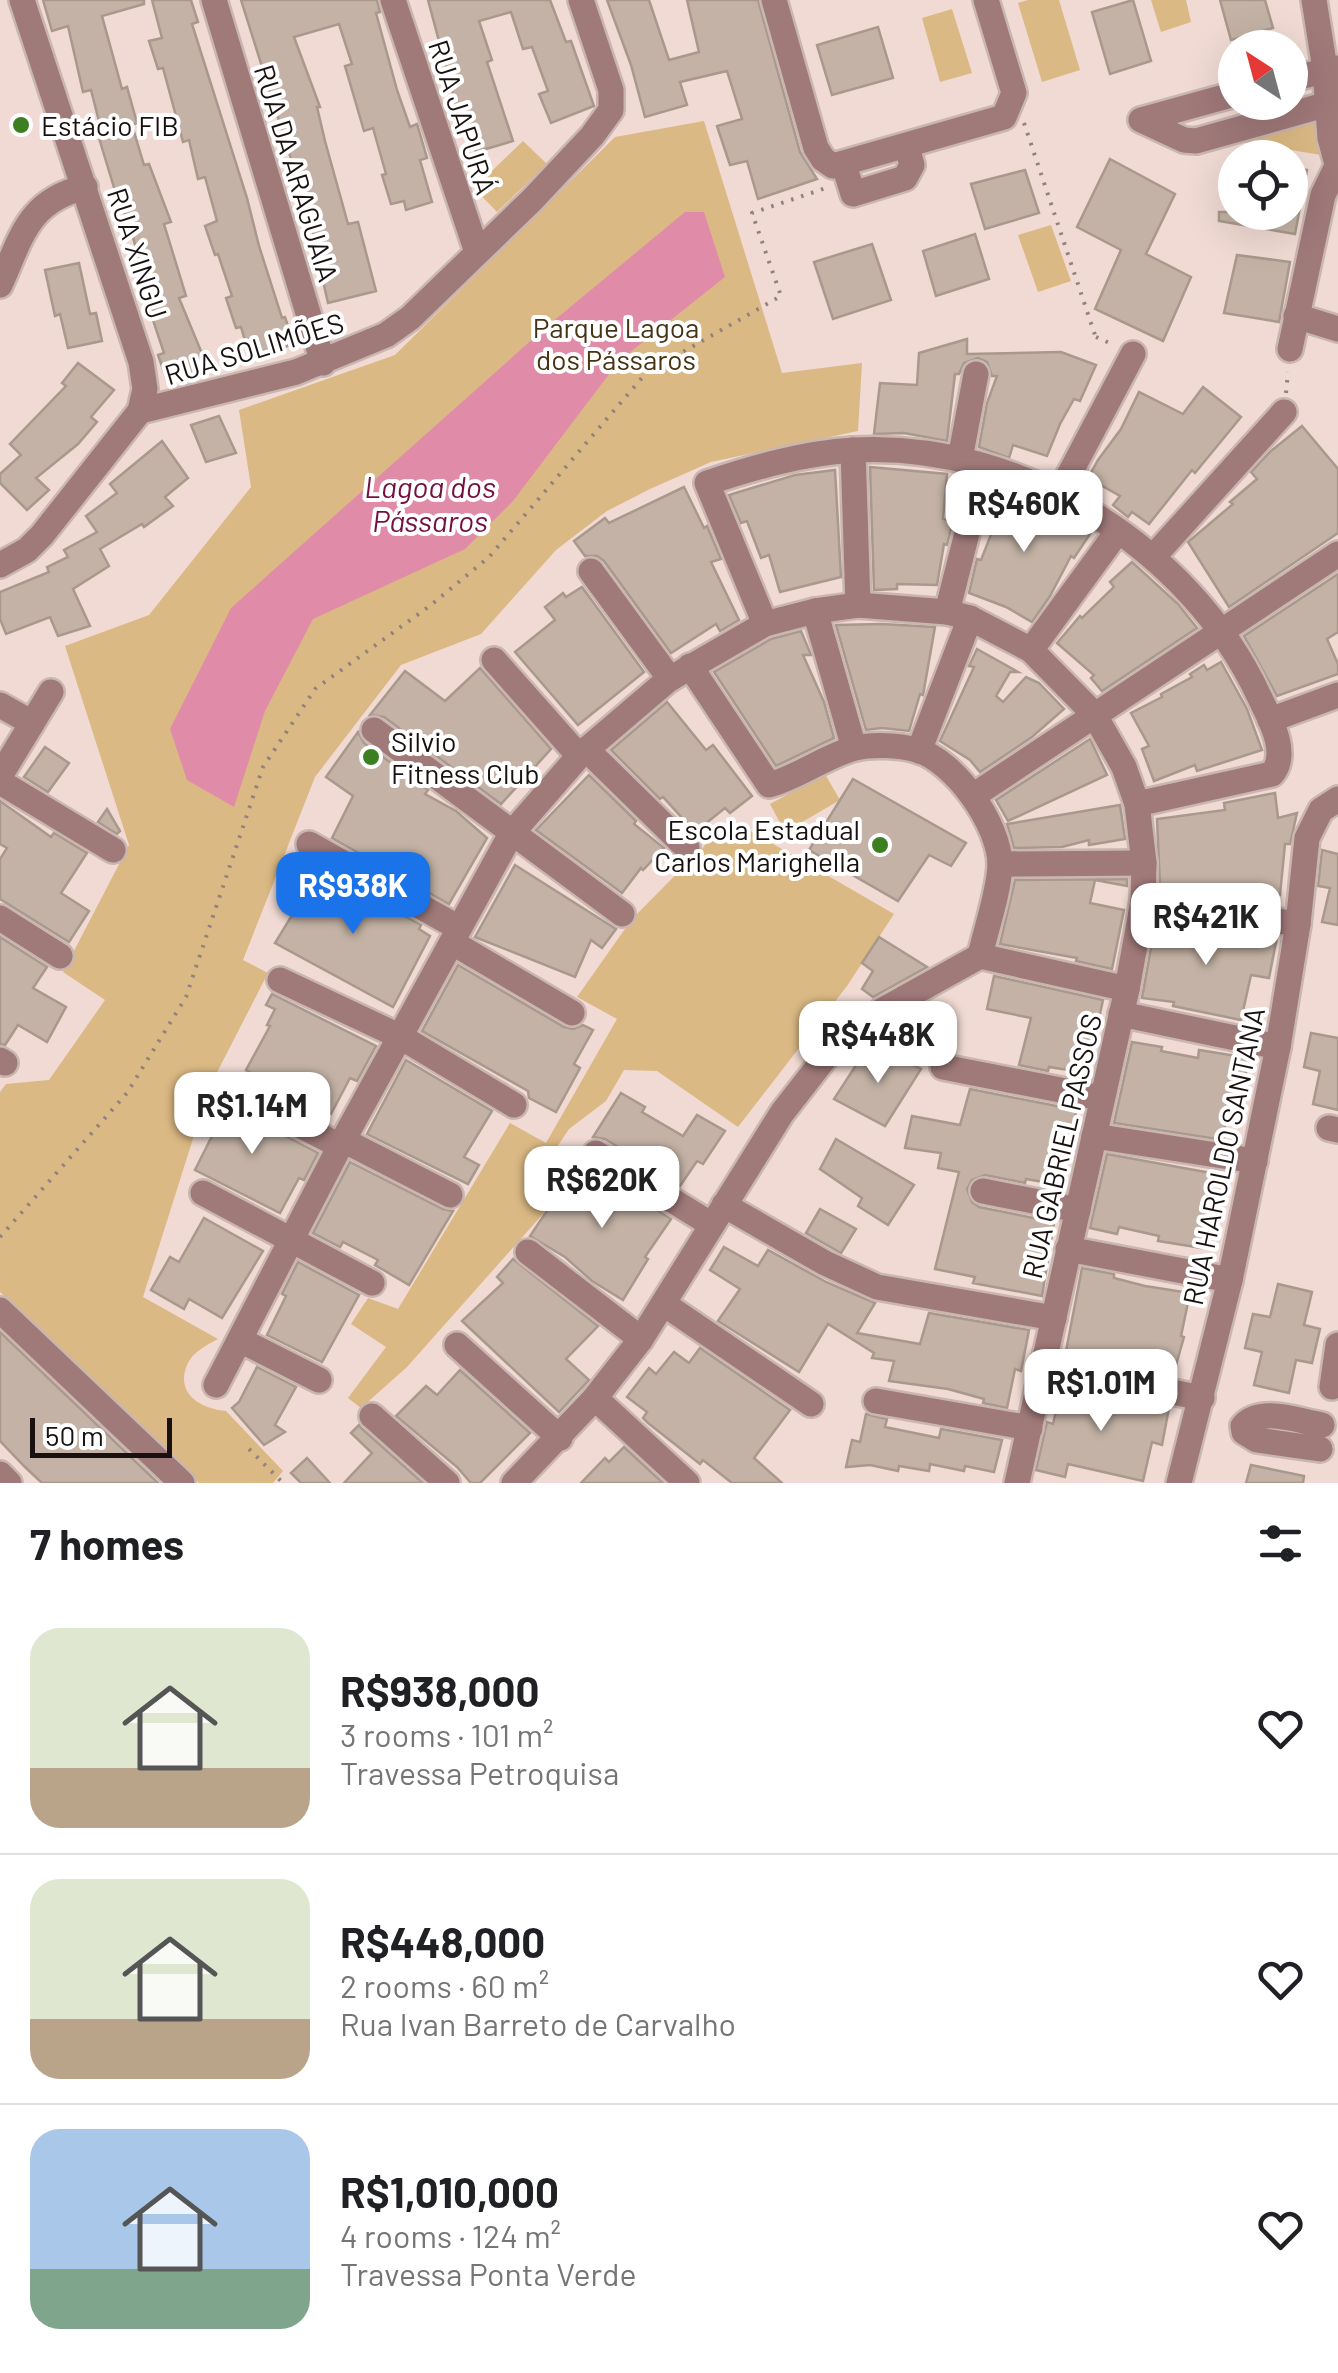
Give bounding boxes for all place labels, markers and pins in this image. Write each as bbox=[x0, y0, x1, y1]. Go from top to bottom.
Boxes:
place label: Estácio FIB bbox=[41, 108, 179, 142]
marker: Estácio FIB bbox=[10, 114, 32, 136]
pin: R$460K bbox=[943, 470, 1105, 555]
place label: Silvio Fitness Club bbox=[391, 724, 540, 790]
marker: Silvio Fitness Club bbox=[360, 746, 382, 768]
place label: Escola Estadual Carlos Marighella bbox=[654, 812, 860, 878]
marker: Escola Estadual Carlos Marighella bbox=[869, 834, 891, 856]
pin: R$938K bbox=[272, 852, 434, 937]
pin: R$421K bbox=[1125, 883, 1287, 968]
pin: R$448K bbox=[797, 1001, 959, 1086]
pin: R$1.14M bbox=[160, 1072, 344, 1157]
pin: R$620K bbox=[521, 1146, 683, 1231]
pin: R$1.01M bbox=[1009, 1349, 1193, 1434]

